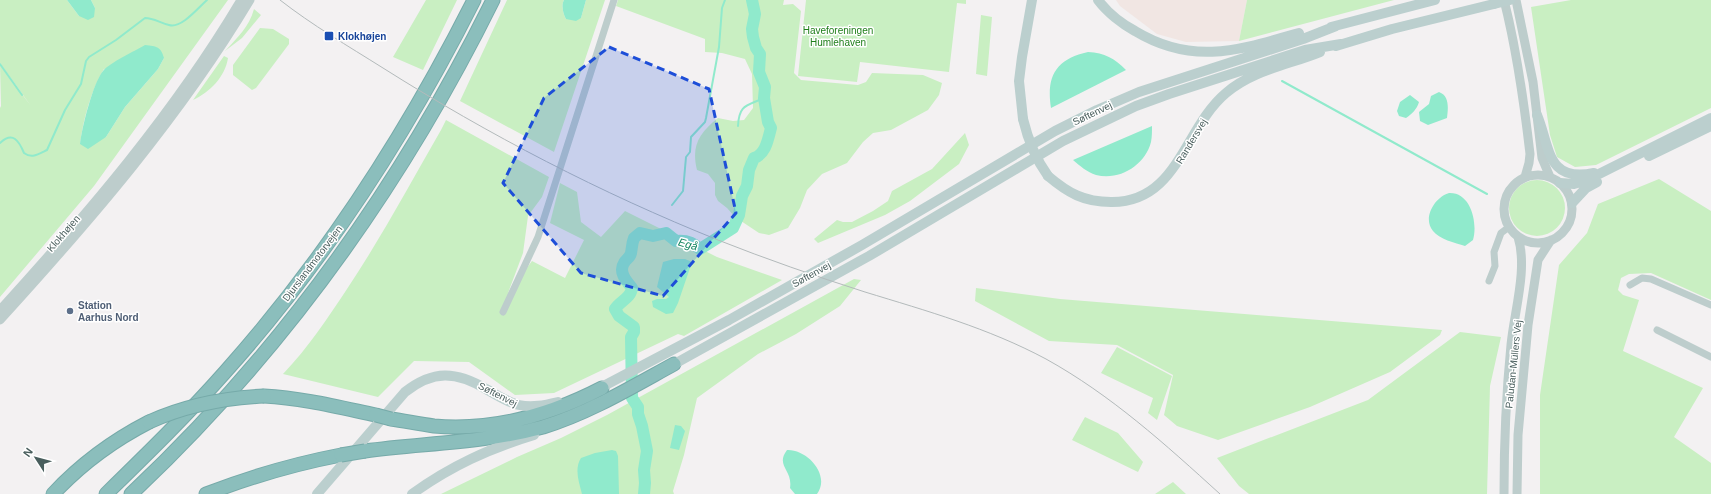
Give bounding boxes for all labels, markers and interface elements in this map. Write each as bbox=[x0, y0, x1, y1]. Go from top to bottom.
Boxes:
park label: Haveforeningen Humlehaven bbox=[803, 25, 873, 48]
marker: Klokhøjen bbox=[323, 30, 335, 42]
place label: Klokhøjen bbox=[338, 31, 386, 42]
street label: Søftenvej bbox=[1071, 99, 1114, 128]
street label: Randersvej bbox=[1174, 117, 1209, 166]
street label: Klokhøjen bbox=[45, 213, 82, 254]
street label: Djurslandmotorvejen bbox=[280, 223, 344, 303]
water label: Egå bbox=[677, 236, 699, 252]
street label: Søftenvej bbox=[790, 259, 832, 289]
place label: Station Aarhus Nord bbox=[78, 300, 139, 323]
marker: Station Aarhus Nord bbox=[65, 306, 75, 316]
street label: Paludan-Müllers Vej bbox=[1503, 319, 1524, 409]
street label: Søftenvej bbox=[476, 380, 519, 409]
north arrow bbox=[16, 438, 56, 478]
text: N bbox=[21, 445, 35, 459]

